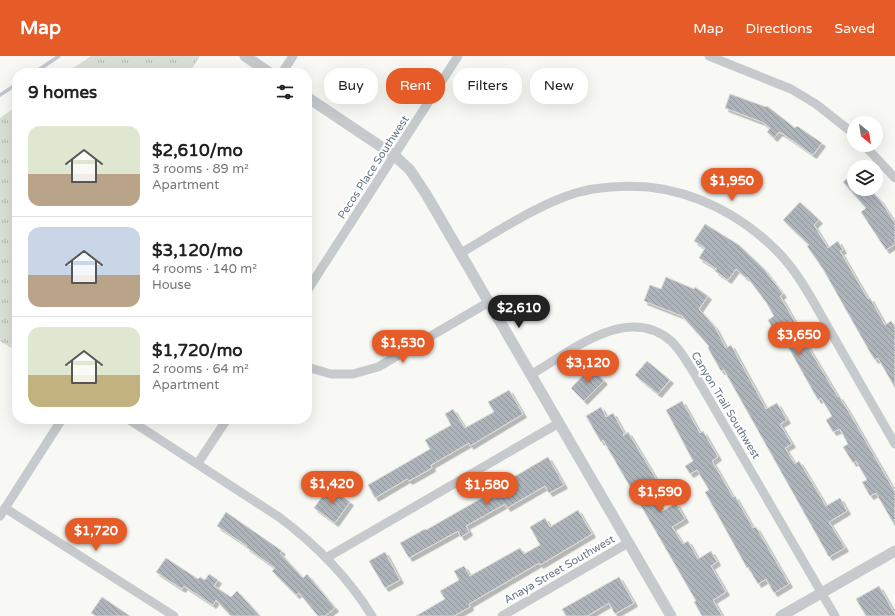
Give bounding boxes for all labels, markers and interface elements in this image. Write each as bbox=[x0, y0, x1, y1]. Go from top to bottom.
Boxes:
text: Map bbox=[20, 17, 61, 39]
text: Map bbox=[693, 20, 724, 37]
text: Directions bbox=[746, 20, 813, 37]
text: Saved bbox=[835, 20, 875, 37]
chip: Buy bbox=[324, 68, 378, 104]
chip: Rent bbox=[386, 68, 445, 104]
chip: Filters bbox=[453, 68, 522, 104]
chip: New bbox=[530, 68, 588, 104]
icon: filters bbox=[274, 81, 296, 103]
text: 9 homes bbox=[28, 82, 97, 103]
street label: Pecos Place Southwest bbox=[335, 113, 412, 221]
north arrow bbox=[847, 116, 883, 152]
map controls bbox=[847, 116, 883, 196]
text: $2,610/mo bbox=[152, 140, 243, 161]
icon: home bbox=[60, 142, 108, 190]
button: layers bbox=[847, 160, 883, 196]
text: 3 rooms · 89 m² bbox=[152, 161, 249, 177]
pin: $1,950 bbox=[699, 168, 765, 202]
text: $1,950 bbox=[710, 173, 754, 189]
text: Apartment bbox=[152, 177, 219, 193]
text: $3,120/mo bbox=[152, 240, 243, 261]
icon: home bbox=[60, 243, 108, 291]
text: 4 rooms · 140 m² bbox=[152, 261, 257, 277]
text: House bbox=[152, 277, 191, 293]
pin: $2,610 bbox=[486, 295, 552, 329]
text: $2,610 bbox=[497, 300, 541, 316]
pin: $3,650 bbox=[766, 322, 832, 356]
text: $3,650 bbox=[777, 327, 821, 343]
pin: $1,530 bbox=[370, 330, 436, 364]
text: $1,530 bbox=[381, 335, 425, 351]
text: $1,720/mo bbox=[152, 340, 243, 361]
icon: home bbox=[60, 343, 108, 391]
street label: Canyon Trail Southwest bbox=[688, 349, 763, 461]
pin: $3,120 bbox=[555, 350, 621, 384]
text: $3,120 bbox=[566, 355, 610, 371]
text: 2 rooms · 64 m² bbox=[152, 361, 249, 377]
text: Apartment bbox=[152, 377, 219, 393]
pin: $1,420 bbox=[299, 471, 365, 505]
pin: $1,580 bbox=[454, 472, 520, 506]
text: $1,420 bbox=[310, 476, 354, 492]
text: $1,580 bbox=[465, 477, 509, 493]
pin: $1,590 bbox=[627, 479, 693, 513]
text: $1,590 bbox=[638, 484, 682, 500]
pin: $1,720 bbox=[63, 518, 129, 552]
text: $1,720 bbox=[74, 523, 118, 539]
street label: Anaya Street Southwest bbox=[502, 532, 617, 606]

